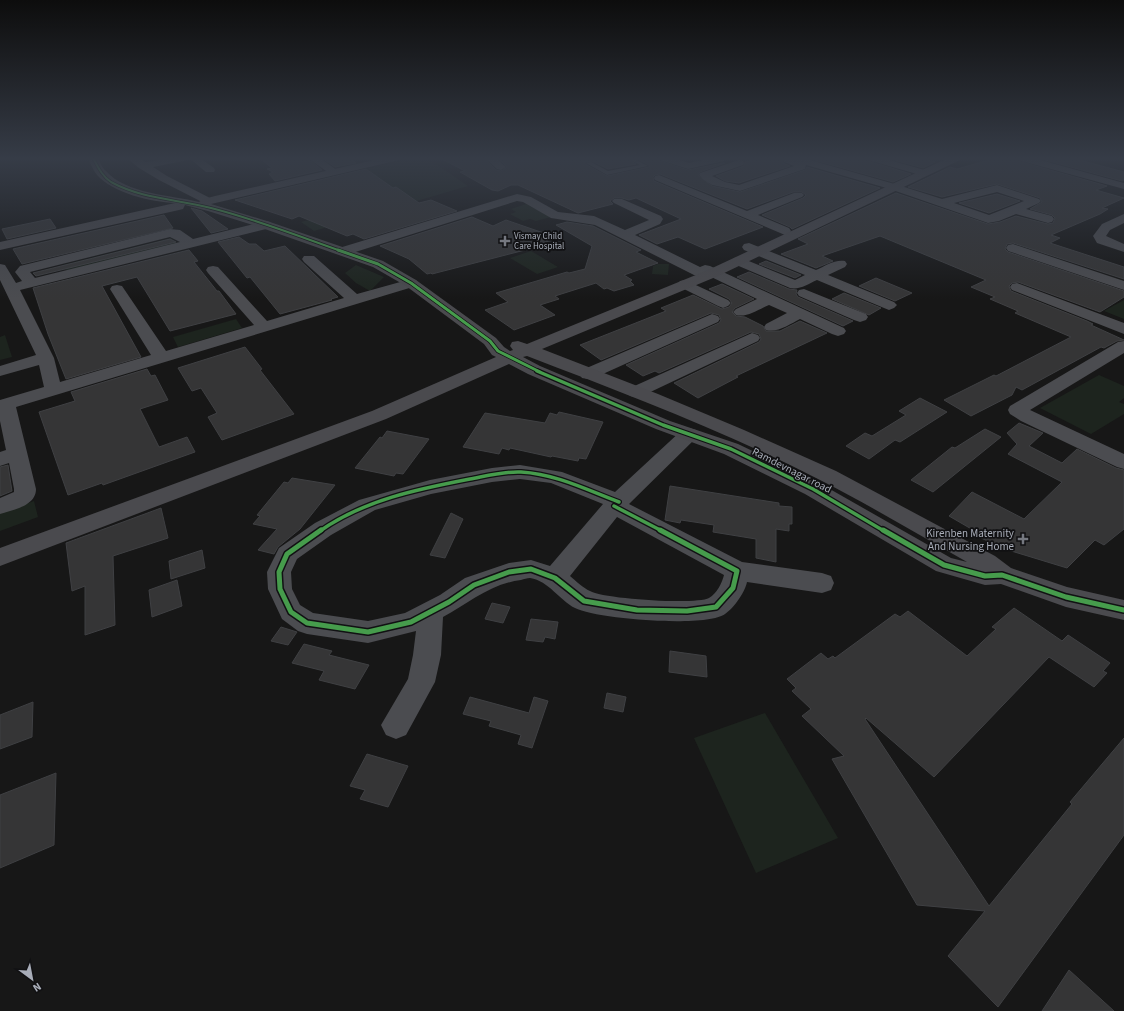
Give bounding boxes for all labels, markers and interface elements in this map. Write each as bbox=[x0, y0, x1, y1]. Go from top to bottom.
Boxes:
place label: Vismay Child Care Hospital bbox=[514, 230, 564, 253]
marker: Vismay Child Care Hospital bbox=[499, 235, 511, 247]
street label: Ramdevnagar road bbox=[749, 444, 834, 497]
place label: Kirenben Maternity And Nursing Home bbox=[926, 526, 1015, 554]
marker: Kirenben Maternity And Nursing Home bbox=[1017, 533, 1029, 545]
north arrow bbox=[12, 959, 52, 999]
text: N bbox=[30, 979, 44, 995]

